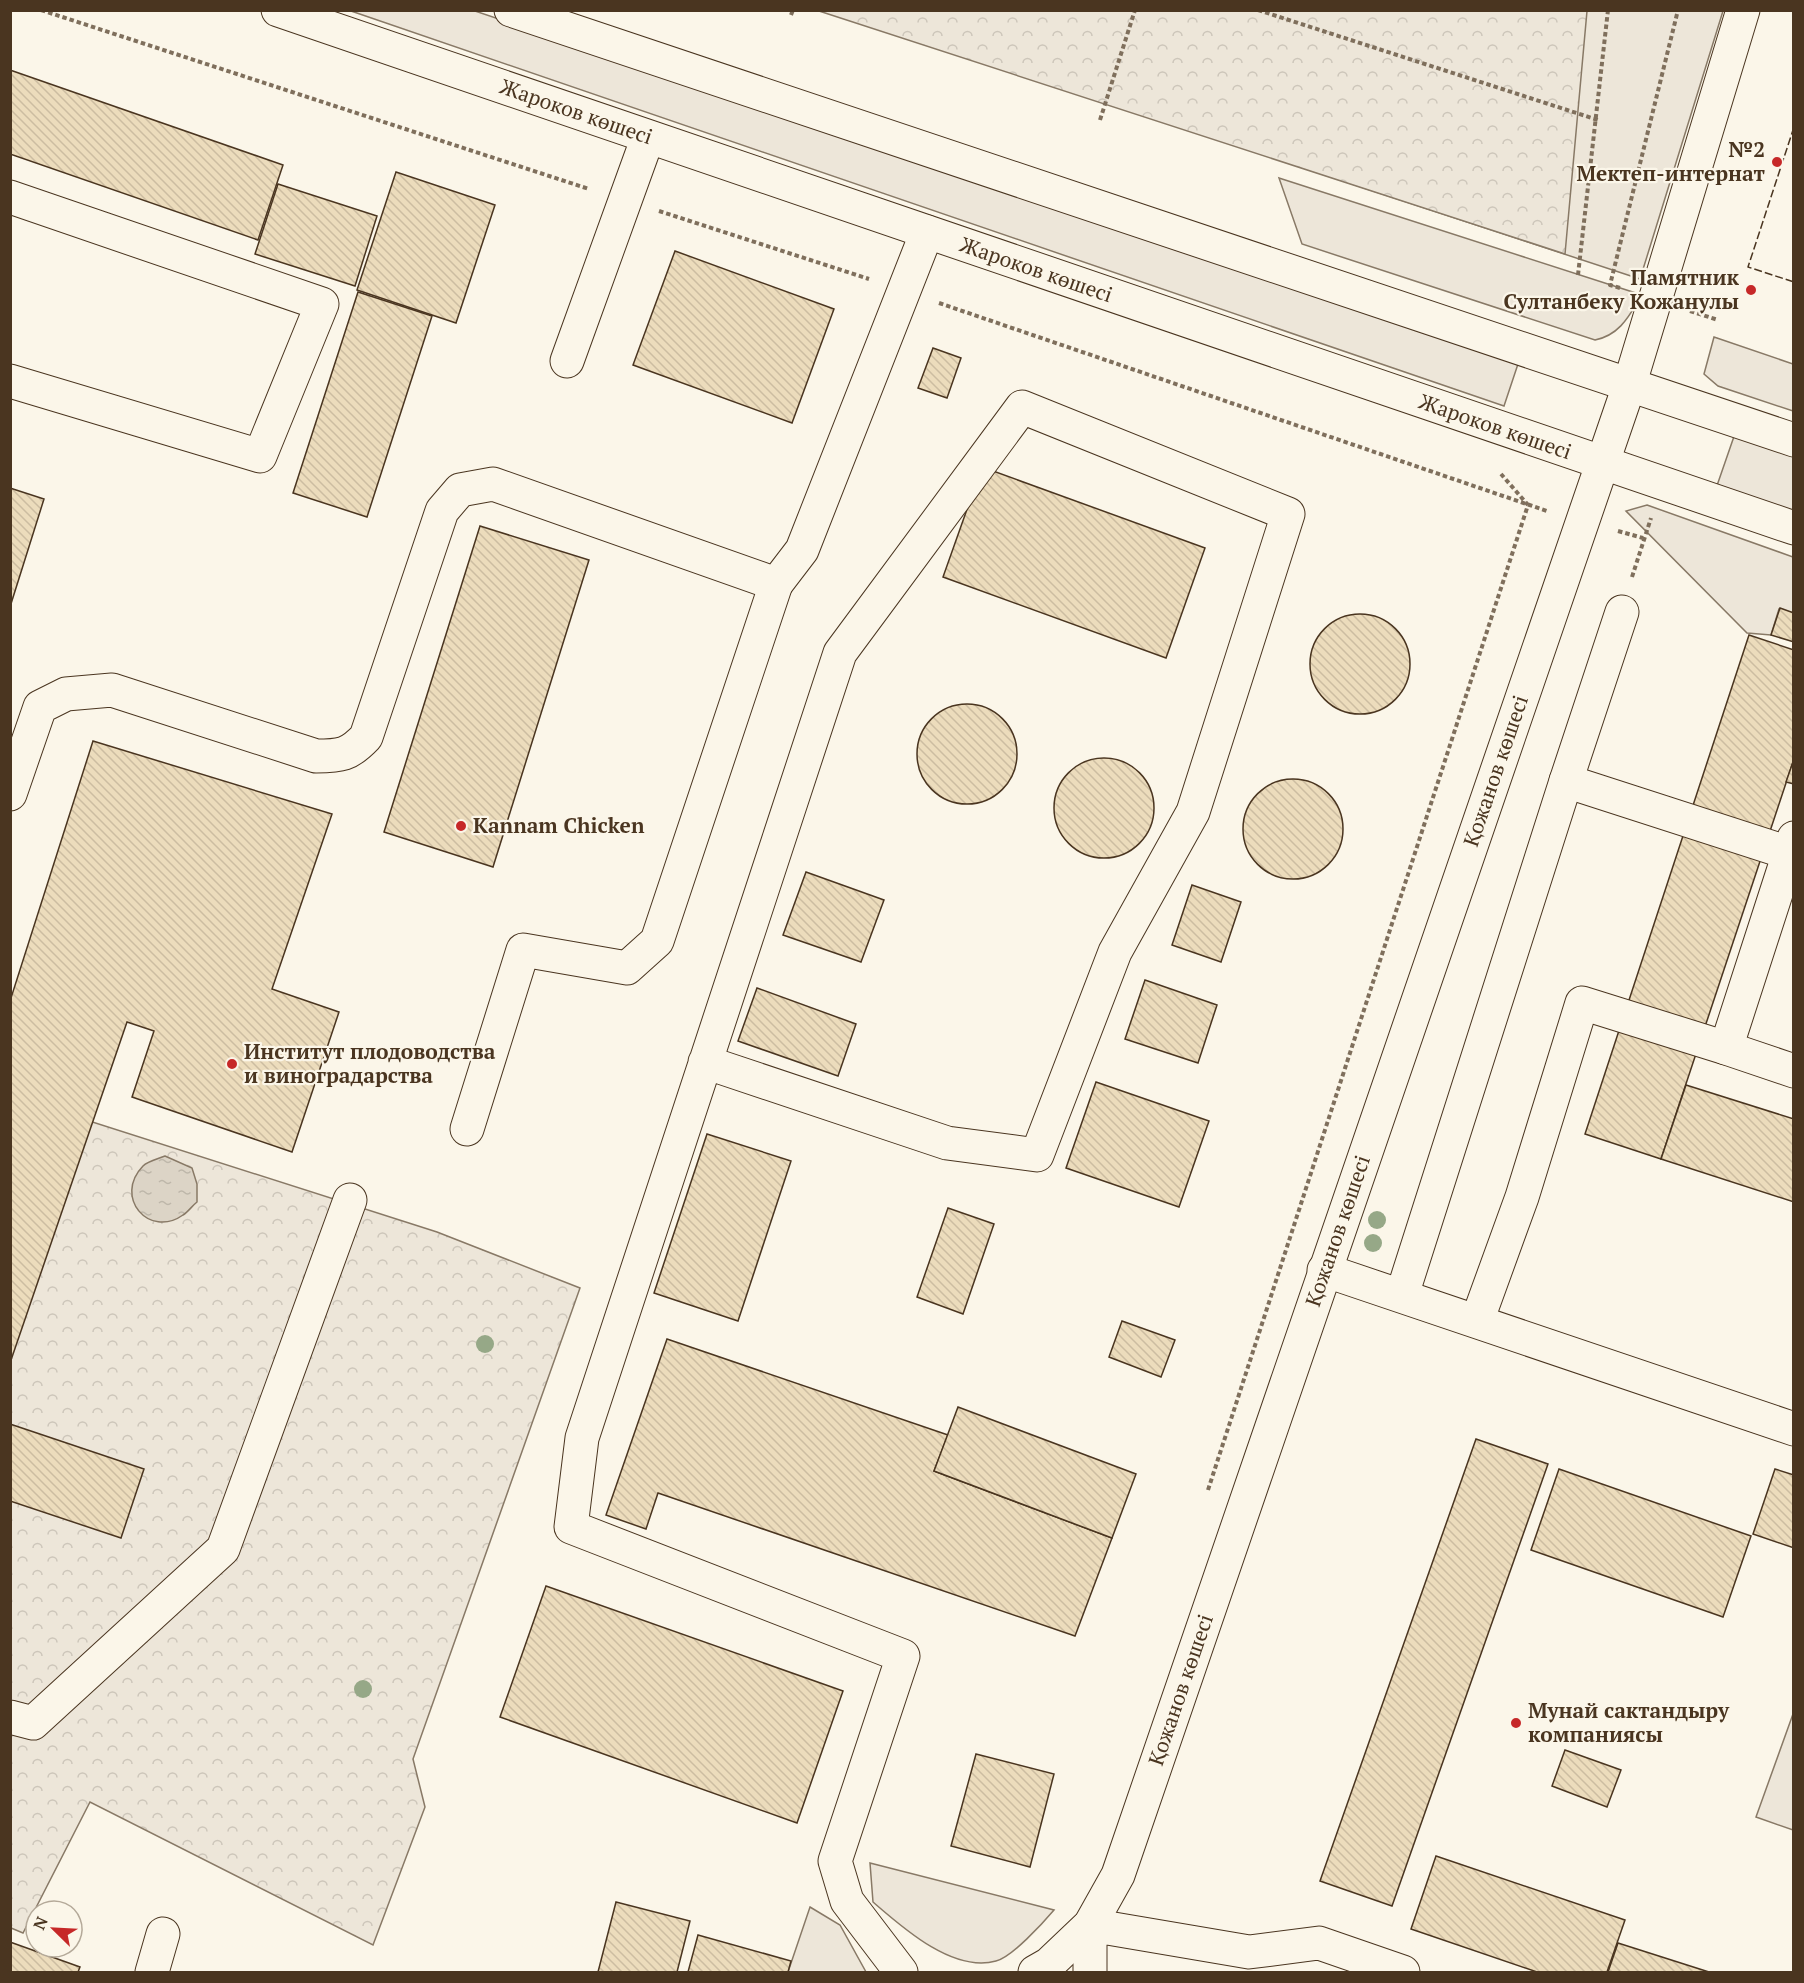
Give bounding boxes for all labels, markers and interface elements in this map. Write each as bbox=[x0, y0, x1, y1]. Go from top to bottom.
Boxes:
street label: Жароков көшесі bbox=[496, 72, 656, 150]
place label: №2 Мектеп-интернат bbox=[1576, 135, 1766, 187]
marker: №2 Мектеп-интернат bbox=[1770, 155, 1784, 169]
street label: Жароков көшесі bbox=[956, 230, 1116, 308]
place label: Памятник Султанбеку Кожанулы bbox=[1504, 263, 1740, 315]
marker: Памятник Султанбеку Кожанулы bbox=[1744, 283, 1758, 297]
street label: Жароков көшесі bbox=[1415, 387, 1575, 465]
street label: Қожанов көшесі bbox=[1456, 691, 1534, 850]
place label: Kannam Chicken bbox=[473, 811, 645, 839]
marker: Kannam Chicken bbox=[454, 819, 468, 833]
place label: Институт плодоводства и виноградарства bbox=[244, 1037, 496, 1089]
marker: Институт плодоводства и виноградарства bbox=[225, 1057, 239, 1071]
street label: Қожанов көшесі bbox=[1298, 1151, 1376, 1310]
street label: Қожанов көшесі bbox=[1141, 1610, 1219, 1769]
place label: Мунай сактандыру компаниясы bbox=[1528, 1696, 1730, 1748]
marker: Мунай сактандыру компаниясы bbox=[1509, 1716, 1523, 1730]
north arrow bbox=[24, 1899, 84, 1959]
text: N bbox=[28, 1913, 53, 1933]

